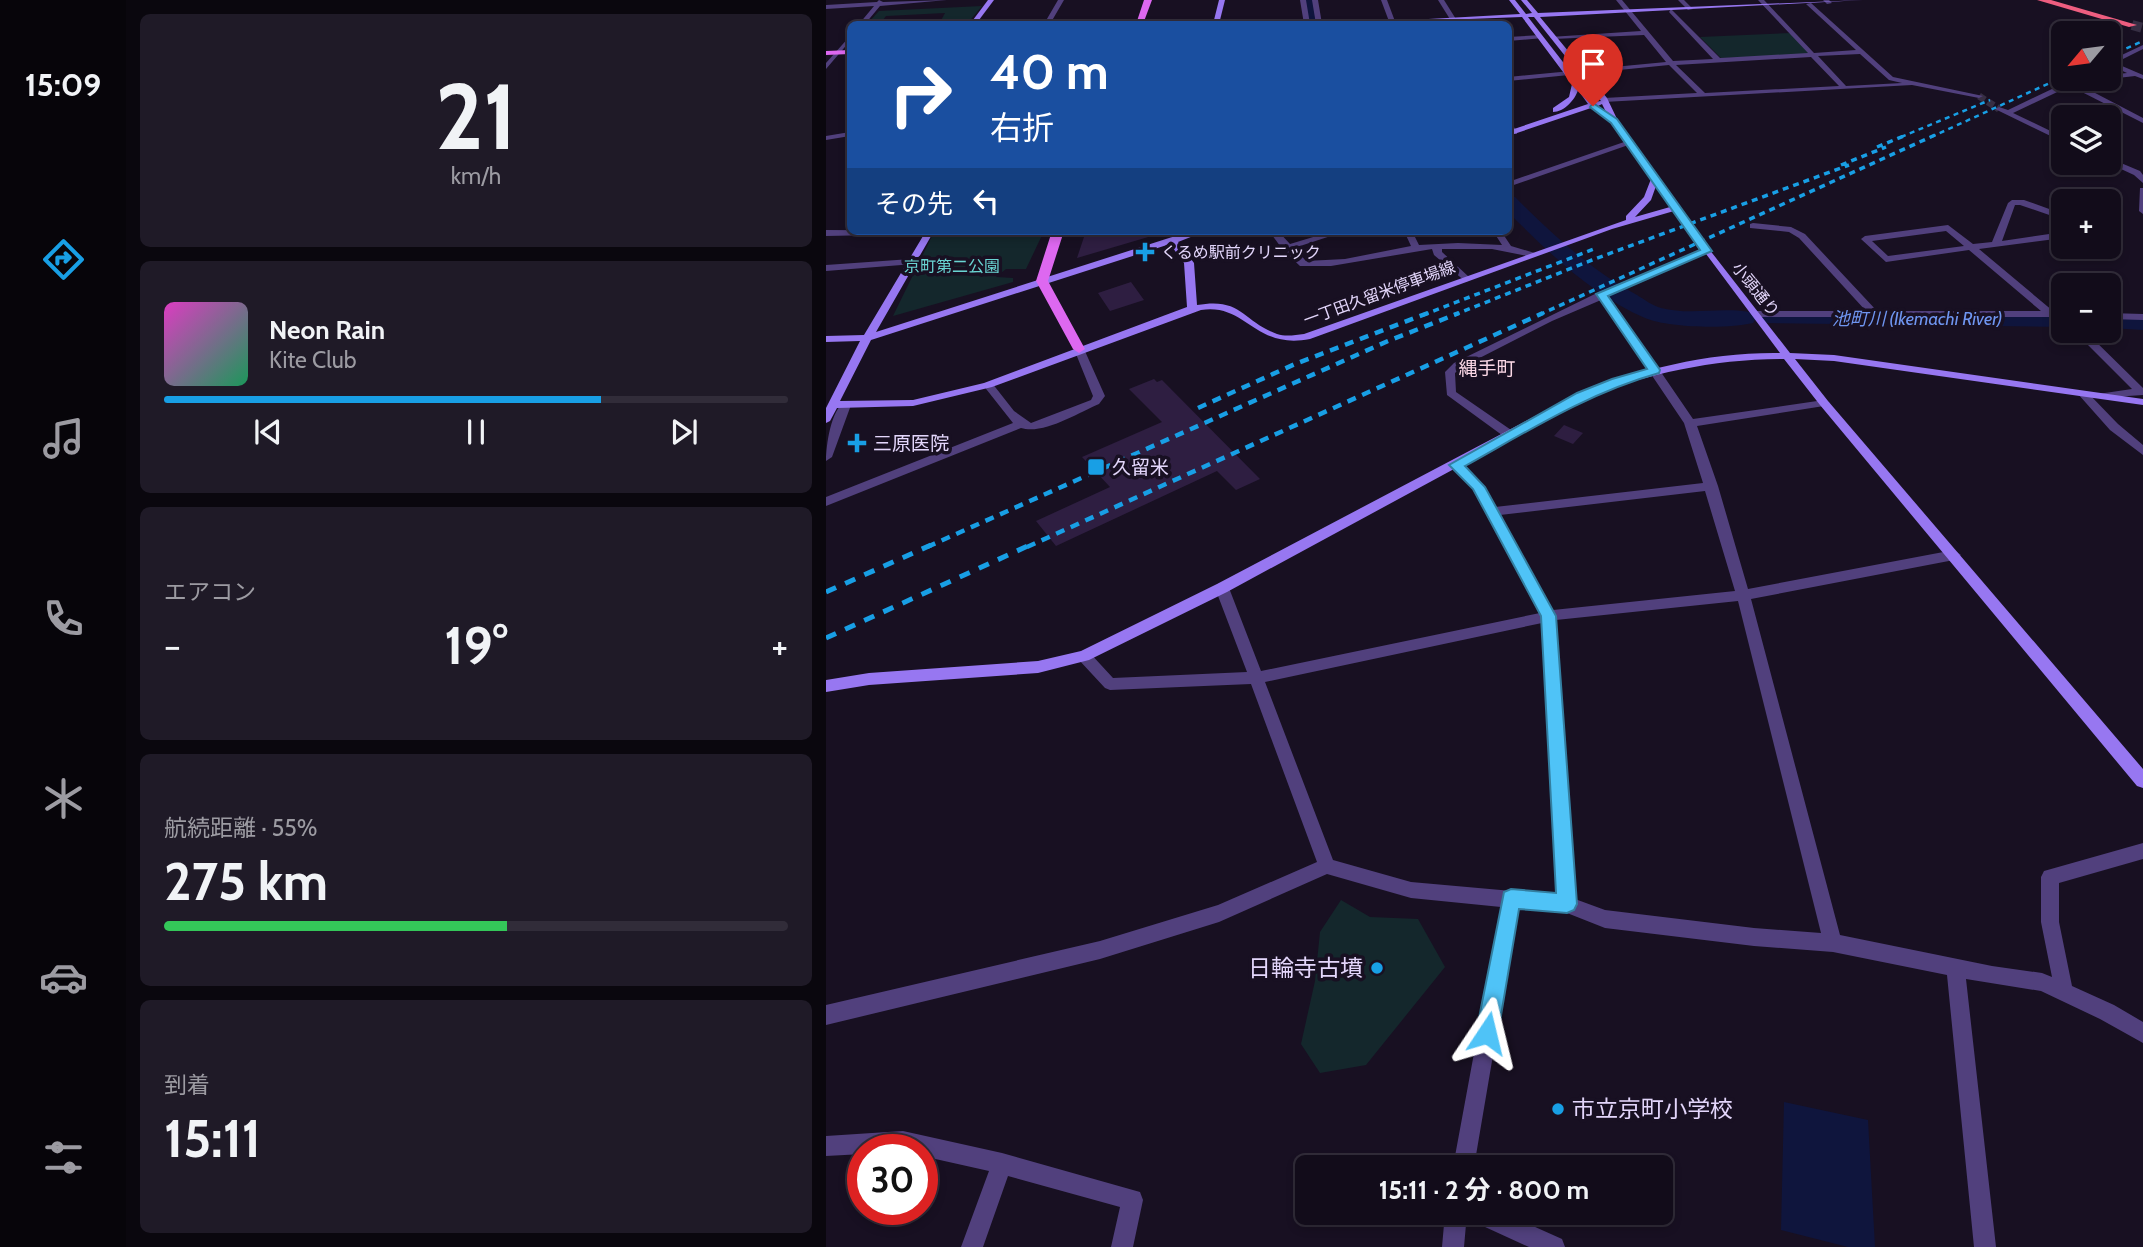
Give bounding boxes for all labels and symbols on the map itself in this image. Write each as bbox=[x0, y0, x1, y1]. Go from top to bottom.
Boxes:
north arrow bbox=[2051, 21, 2121, 91]
pin bbox=[1563, 34, 1623, 106]
marker: くるめ駅前クリニック bbox=[1135, 242, 1155, 262]
place label: くるめ駅前クリニック bbox=[1161, 243, 1321, 262]
park label: 京町第二公園 bbox=[904, 257, 1000, 276]
street label: 一丁田久留米停車場線 bbox=[1301, 257, 1458, 330]
street label: 小頭通り bbox=[1728, 258, 1783, 320]
water label: 池町川 (Ikemachi River) bbox=[1832, 308, 2002, 330]
district label: 縄手町 bbox=[1458, 357, 1516, 380]
place label: 三原医院 bbox=[873, 432, 949, 455]
marker: 三原医院 bbox=[847, 433, 867, 453]
place label: 久留米 bbox=[1112, 456, 1169, 479]
marker: 久留米 bbox=[1086, 457, 1106, 477]
place label: 日輪寺古墳 bbox=[1248, 954, 1363, 982]
marker: 日輪寺古墳 bbox=[1369, 960, 1385, 976]
position arrow bbox=[1450, 996, 1524, 1070]
place label: 市立京町小学校 bbox=[1572, 1095, 1733, 1123]
marker: 市立京町小学校 bbox=[1550, 1101, 1566, 1117]
speed limit sign: 30 bbox=[847, 1134, 938, 1225]

